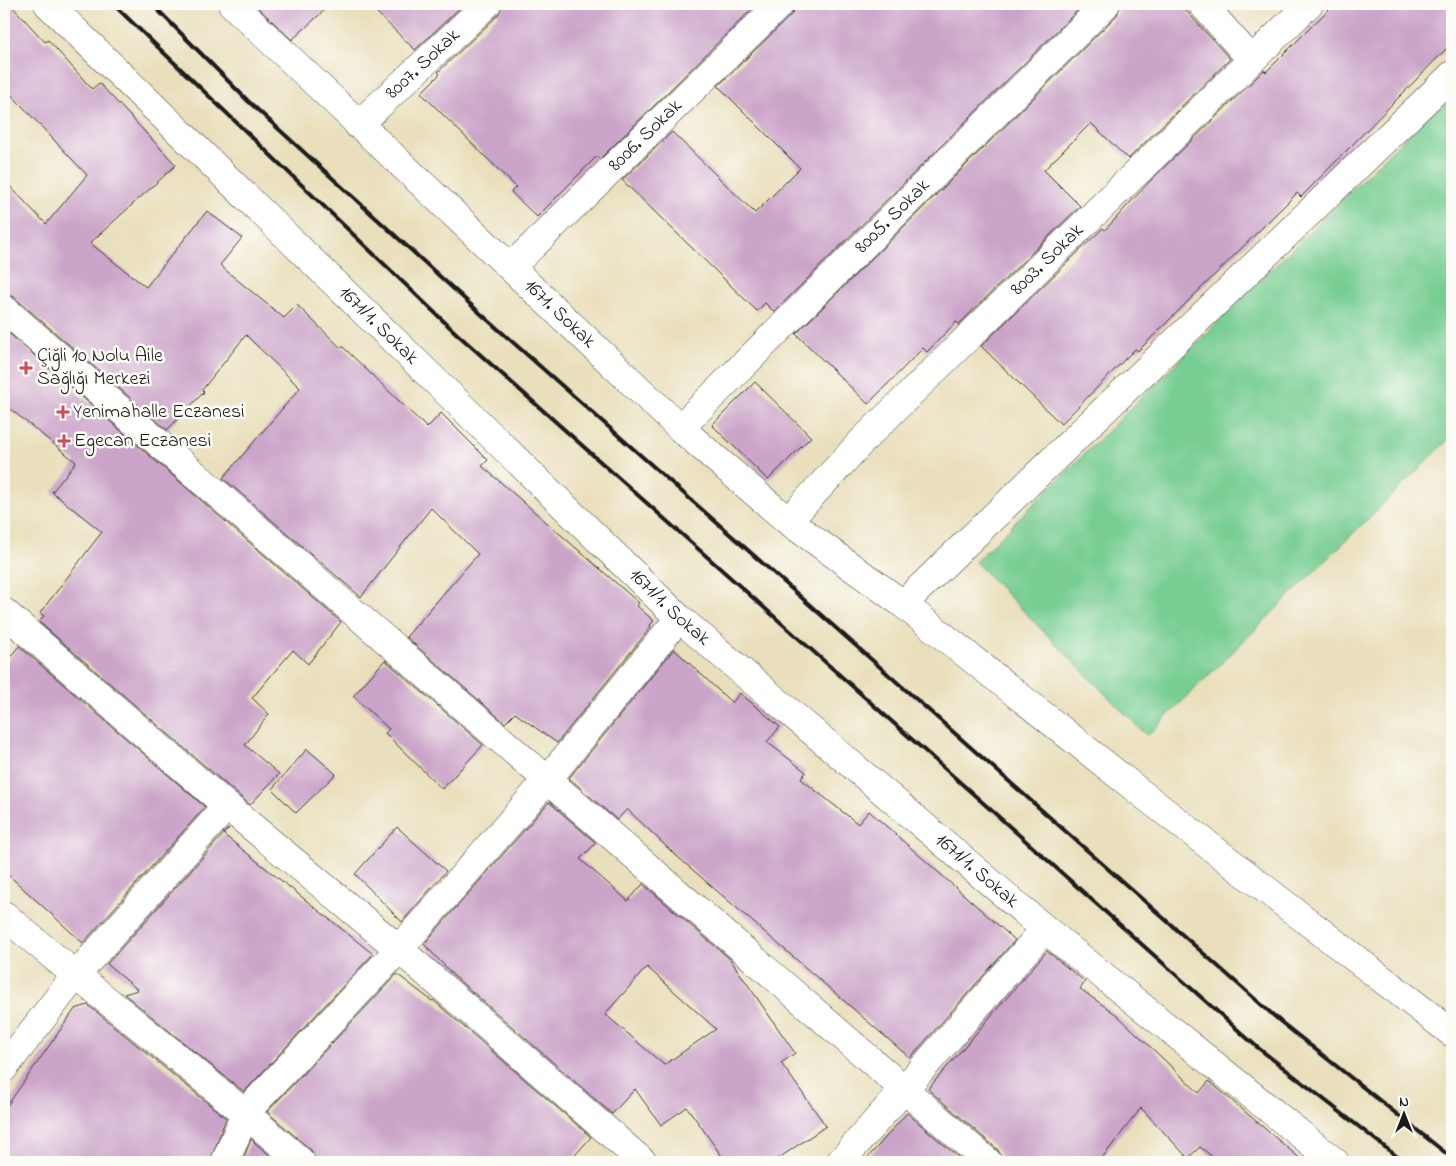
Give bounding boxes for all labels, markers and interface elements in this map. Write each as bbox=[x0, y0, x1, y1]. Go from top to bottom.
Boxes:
street label: 8007. Sokak bbox=[379, 22, 467, 107]
street label: 8006. Sokak bbox=[602, 92, 689, 179]
street label: 8005. Sokak bbox=[848, 172, 937, 261]
street label: 8003. Sokak bbox=[1004, 217, 1091, 303]
street label: 1671. Sokak bbox=[517, 273, 602, 356]
street label: 1671/1. Sokak bbox=[332, 279, 425, 372]
place label: Çiğli 10 Nolu Aile Sağlığı Merkezi bbox=[37, 342, 163, 395]
marker: Çiğli 10 Nolu Aile Sağlığı Merkezi bbox=[19, 361, 33, 375]
place label: Yenimahalle Eczanesi bbox=[73, 398, 245, 427]
marker: Yenimahalle Eczanesi bbox=[57, 406, 69, 418]
place label: Egecan Eczanesi bbox=[74, 427, 211, 457]
marker: Egecan Eczanesi bbox=[58, 435, 70, 447]
street label: 1671/1. Sokak bbox=[622, 562, 717, 653]
street label: 1671/1. Sokak bbox=[928, 827, 1025, 915]
north arrow bbox=[1378, 1088, 1428, 1138]
text: N bbox=[1399, 1092, 1409, 1113]

